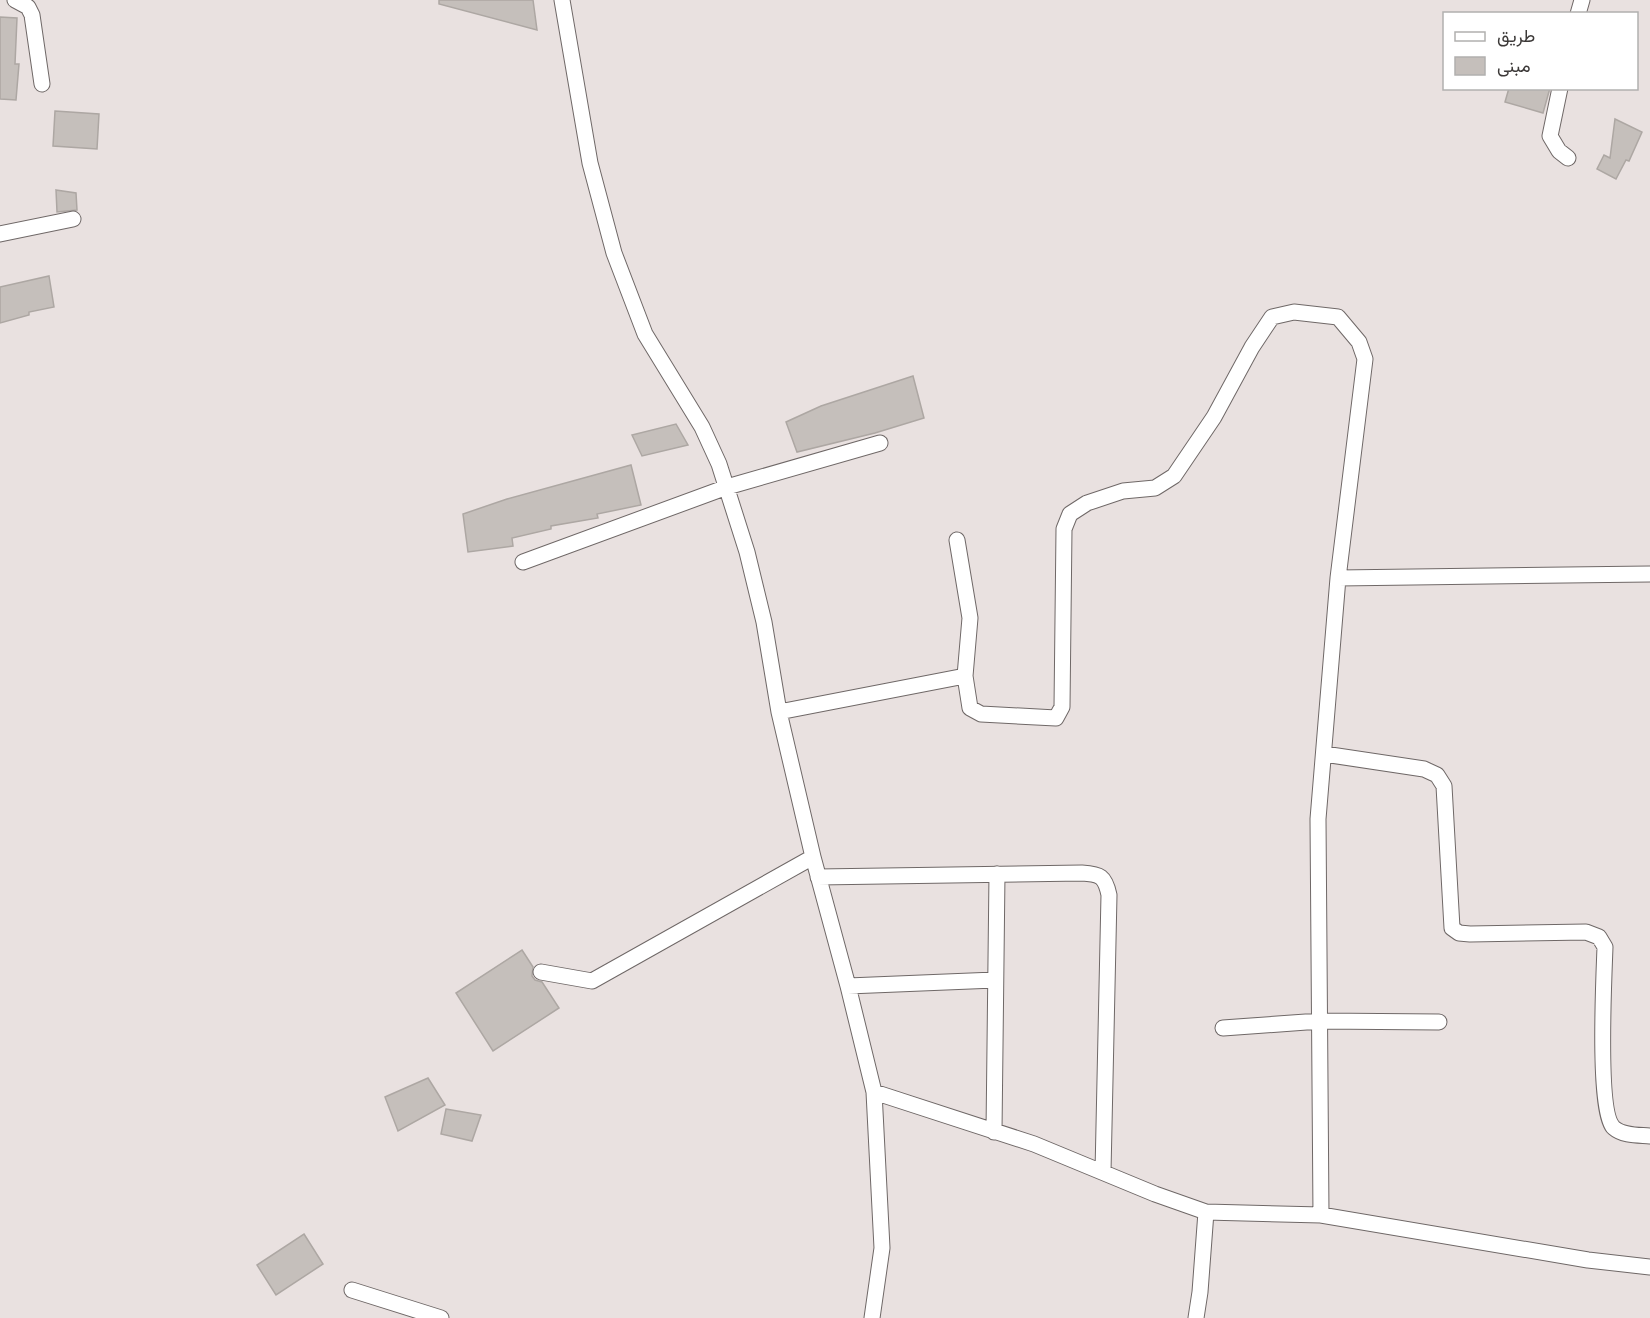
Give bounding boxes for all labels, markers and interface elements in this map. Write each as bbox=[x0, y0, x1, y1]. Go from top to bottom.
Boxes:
legend bbox=[1443, 12, 1638, 90]
text: طريق bbox=[1497, 25, 1535, 47]
text: مبنى bbox=[1497, 55, 1531, 77]

